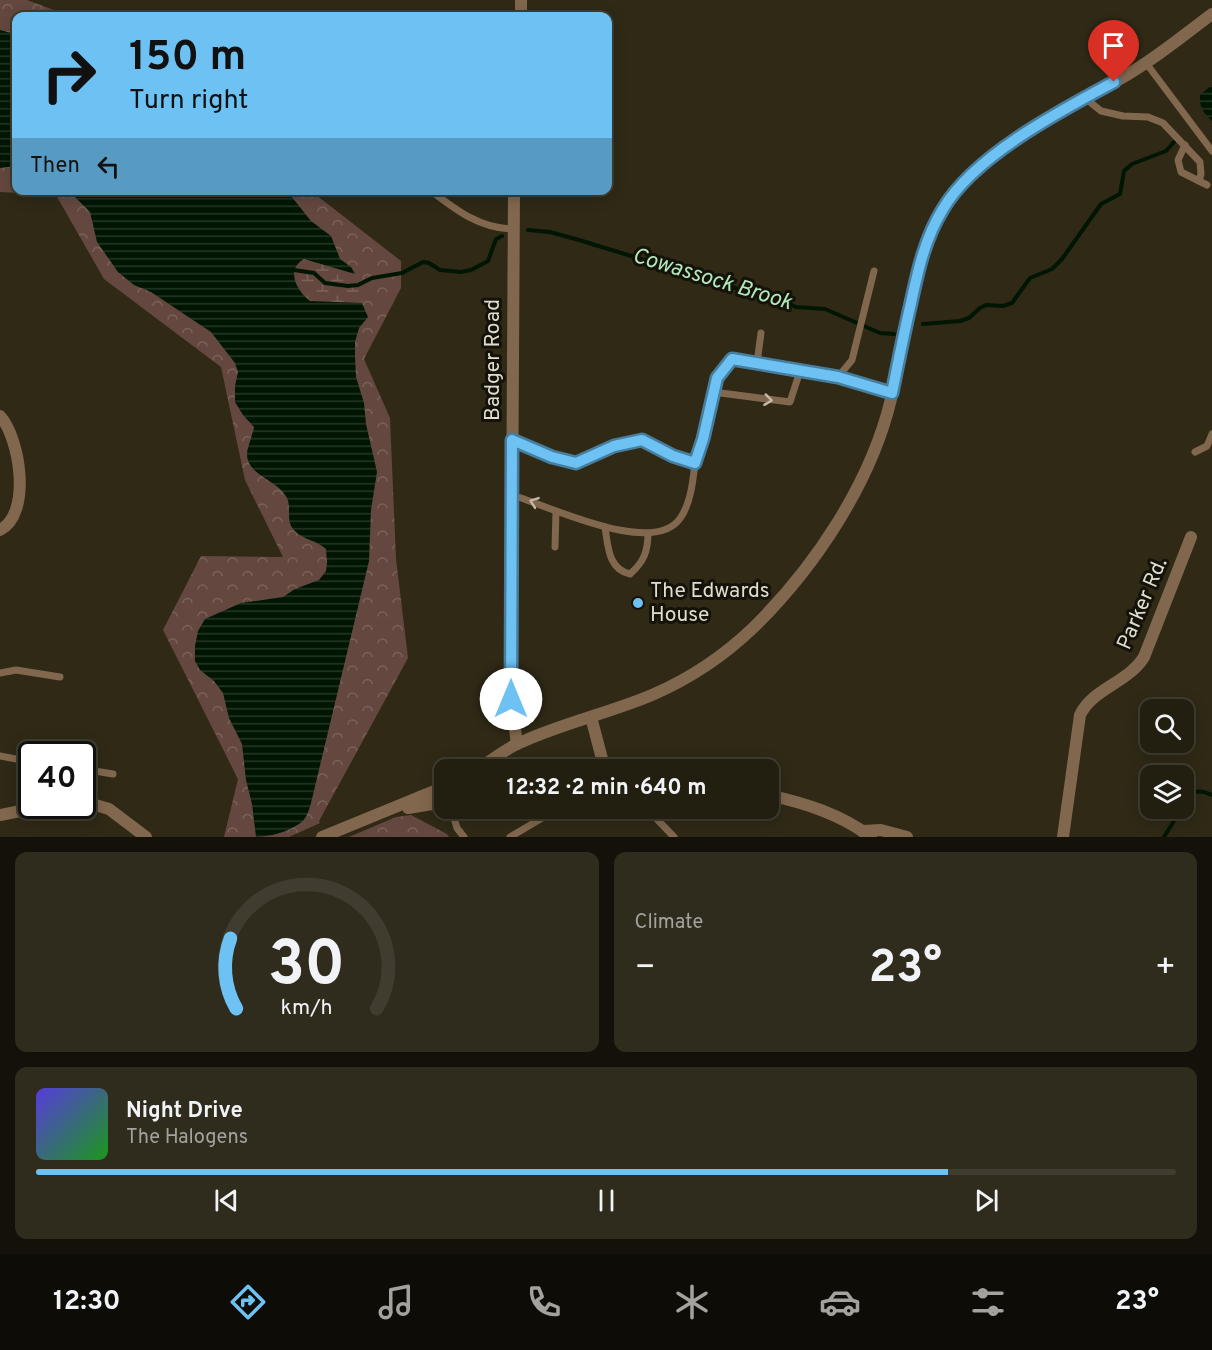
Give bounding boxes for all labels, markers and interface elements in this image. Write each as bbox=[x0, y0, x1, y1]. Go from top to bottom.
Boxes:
pin bbox=[1088, 20, 1139, 82]
icon: arrive bbox=[1097, 29, 1130, 62]
text: 150 m bbox=[129, 32, 246, 85]
icon: right bbox=[30, 36, 108, 114]
text: Turn right bbox=[129, 84, 248, 118]
icon: left bbox=[92, 150, 125, 183]
text: Then bbox=[30, 153, 80, 180]
water label: Cowassock Brook bbox=[629, 243, 796, 317]
street label: Badger Road bbox=[480, 299, 507, 421]
one-way arrow bbox=[763, 393, 773, 405]
one-way arrow bbox=[529, 497, 540, 510]
street label: Parker Rd. bbox=[1112, 554, 1174, 654]
place label: The Edwards House bbox=[650, 578, 770, 629]
marker: The Edwards House bbox=[631, 596, 645, 610]
position arrow bbox=[479, 667, 543, 731]
map controls bbox=[1140, 699, 1194, 819]
button: search bbox=[1140, 699, 1194, 753]
speed limit sign: 40 bbox=[18, 741, 96, 819]
button: layers bbox=[1140, 765, 1194, 819]
text: 12:32 · 2 min · 640 m bbox=[506, 775, 707, 802]
text: Climate bbox=[635, 910, 703, 936]
text: 30 bbox=[268, 928, 345, 1007]
text: 23° bbox=[869, 941, 942, 998]
text: − bbox=[635, 948, 656, 990]
text: + bbox=[1155, 948, 1176, 990]
text: km/h bbox=[281, 995, 333, 1022]
text: Night Drive bbox=[126, 1098, 243, 1125]
text: The Halogens bbox=[126, 1125, 248, 1151]
icon: previous bbox=[210, 1184, 243, 1217]
icon: pause bbox=[590, 1184, 623, 1217]
icon: next bbox=[970, 1184, 1003, 1217]
icon: directions bbox=[227, 1281, 269, 1323]
icon: music bbox=[375, 1281, 417, 1323]
icon: phone bbox=[523, 1281, 565, 1323]
icon: climate bbox=[671, 1281, 713, 1323]
icon: car bbox=[819, 1281, 861, 1323]
icon: filters bbox=[967, 1281, 1009, 1323]
text: 12:30 bbox=[53, 1285, 120, 1319]
text: 23° bbox=[1115, 1285, 1159, 1319]

